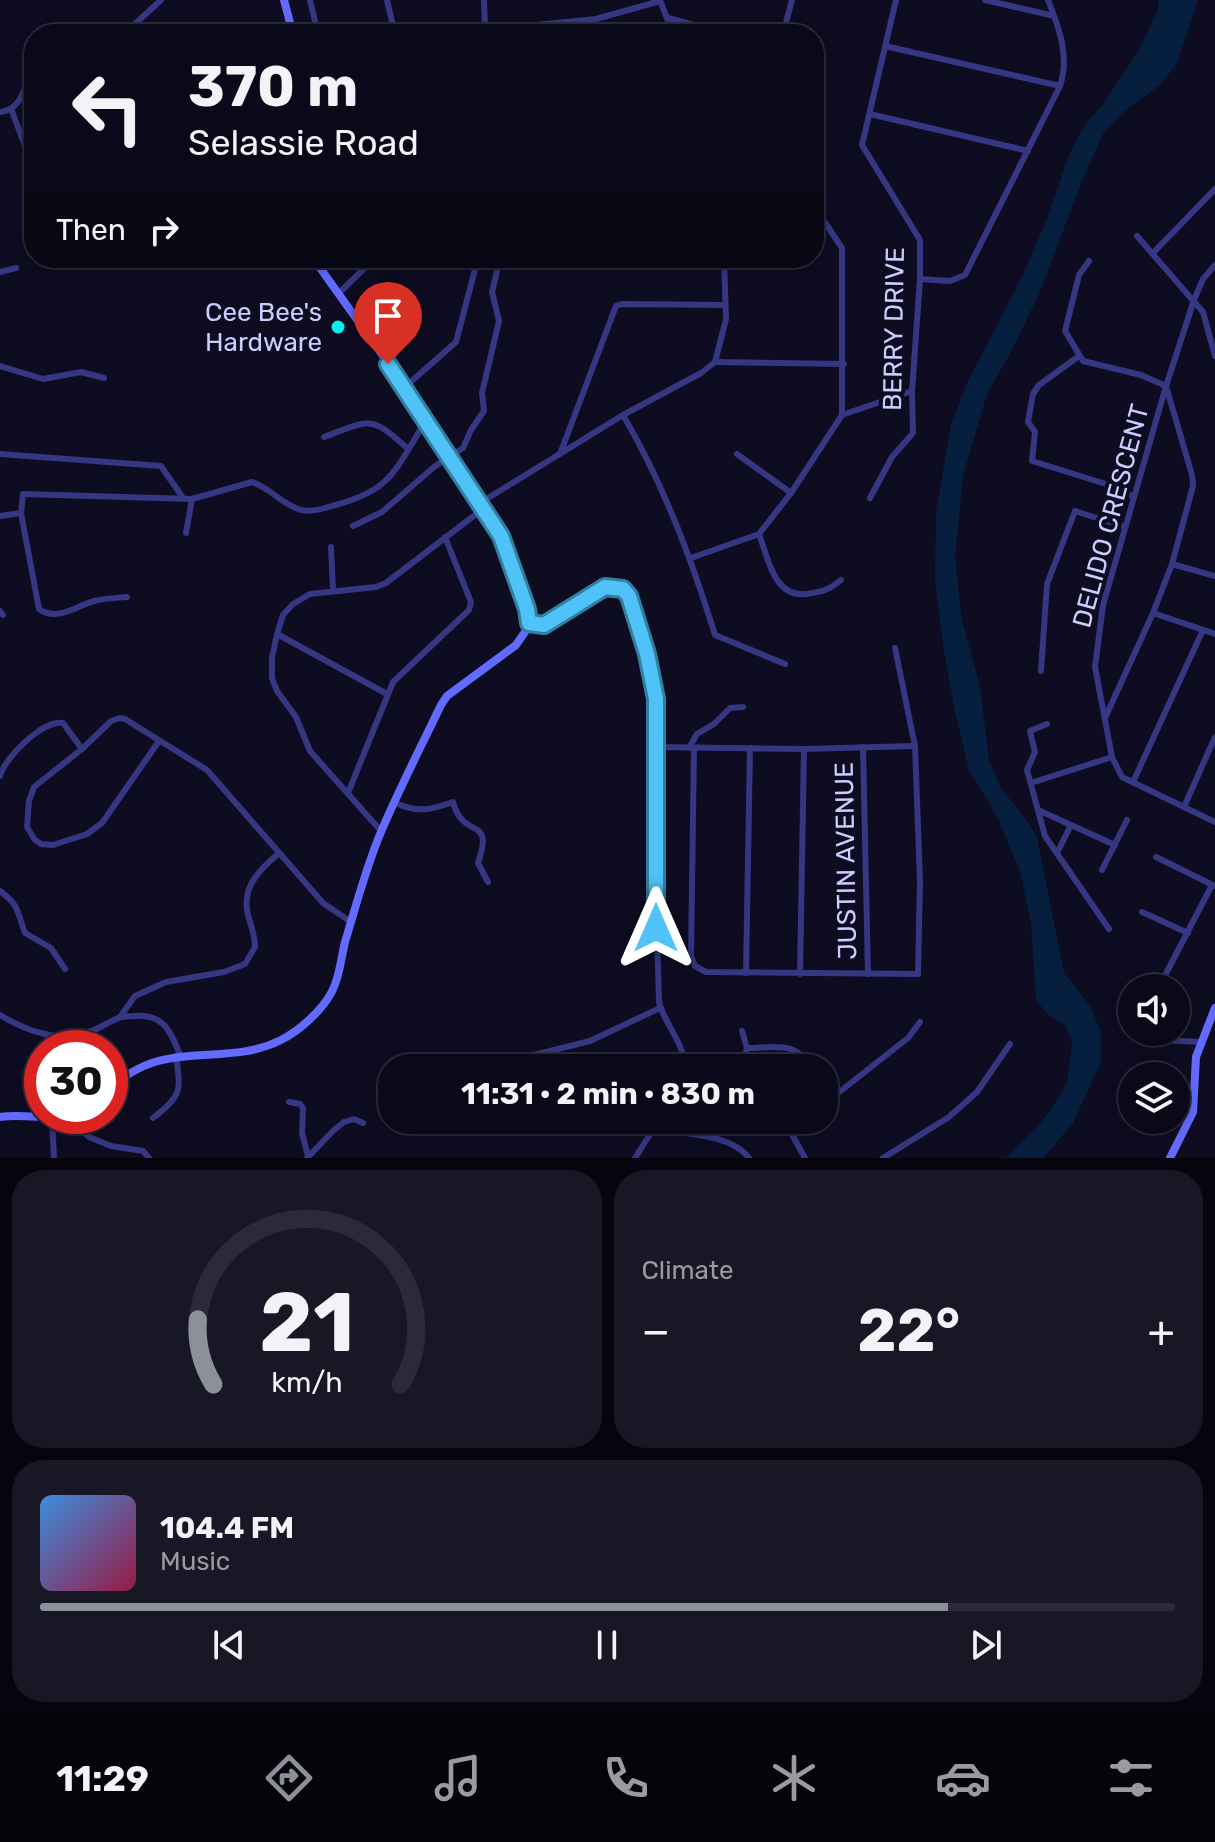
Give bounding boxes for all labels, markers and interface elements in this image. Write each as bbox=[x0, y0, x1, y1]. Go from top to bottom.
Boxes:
text: 370 m bbox=[188, 54, 358, 120]
icon: left bbox=[56, 56, 160, 160]
text: Selassie Road bbox=[188, 121, 419, 164]
icon: right bbox=[142, 208, 186, 252]
text: Then bbox=[56, 212, 126, 248]
street label: BERRY DRIVE bbox=[877, 247, 911, 411]
pin bbox=[354, 282, 422, 364]
icon: arrive bbox=[366, 294, 410, 338]
place label: Cee Bee's Hardware bbox=[205, 297, 322, 358]
marker: Cee Bee's Hardware bbox=[329, 318, 347, 336]
street label: DELIDO CRESCENT bbox=[1066, 401, 1156, 631]
street label: JUSTIN AVENUE bbox=[829, 762, 863, 960]
position arrow bbox=[614, 886, 698, 970]
map controls bbox=[1118, 974, 1190, 1134]
button: sound bbox=[1118, 974, 1190, 1046]
speed limit sign: 30 bbox=[24, 1030, 128, 1134]
button: layers bbox=[1118, 1062, 1190, 1134]
text: 11:31 · 2 min · 830 m bbox=[461, 1076, 755, 1112]
text: Climate bbox=[642, 1255, 734, 1286]
text: 21 bbox=[259, 1273, 354, 1372]
text: 22° bbox=[858, 1295, 960, 1366]
text: − bbox=[642, 1305, 670, 1357]
text: + bbox=[1148, 1305, 1175, 1357]
text: km/h bbox=[271, 1365, 342, 1399]
text: 104.4 FM bbox=[160, 1510, 294, 1546]
text: Music bbox=[160, 1546, 230, 1577]
icon: previous bbox=[207, 1623, 251, 1667]
icon: pause bbox=[585, 1623, 629, 1667]
icon: next bbox=[964, 1623, 1008, 1667]
icon: directions bbox=[261, 1750, 317, 1806]
icon: music bbox=[430, 1750, 486, 1806]
icon: phone bbox=[598, 1750, 654, 1806]
icon: climate bbox=[766, 1750, 822, 1806]
icon: car bbox=[935, 1750, 991, 1806]
icon: filters bbox=[1103, 1750, 1159, 1806]
text: 11:29 bbox=[56, 1757, 149, 1800]

